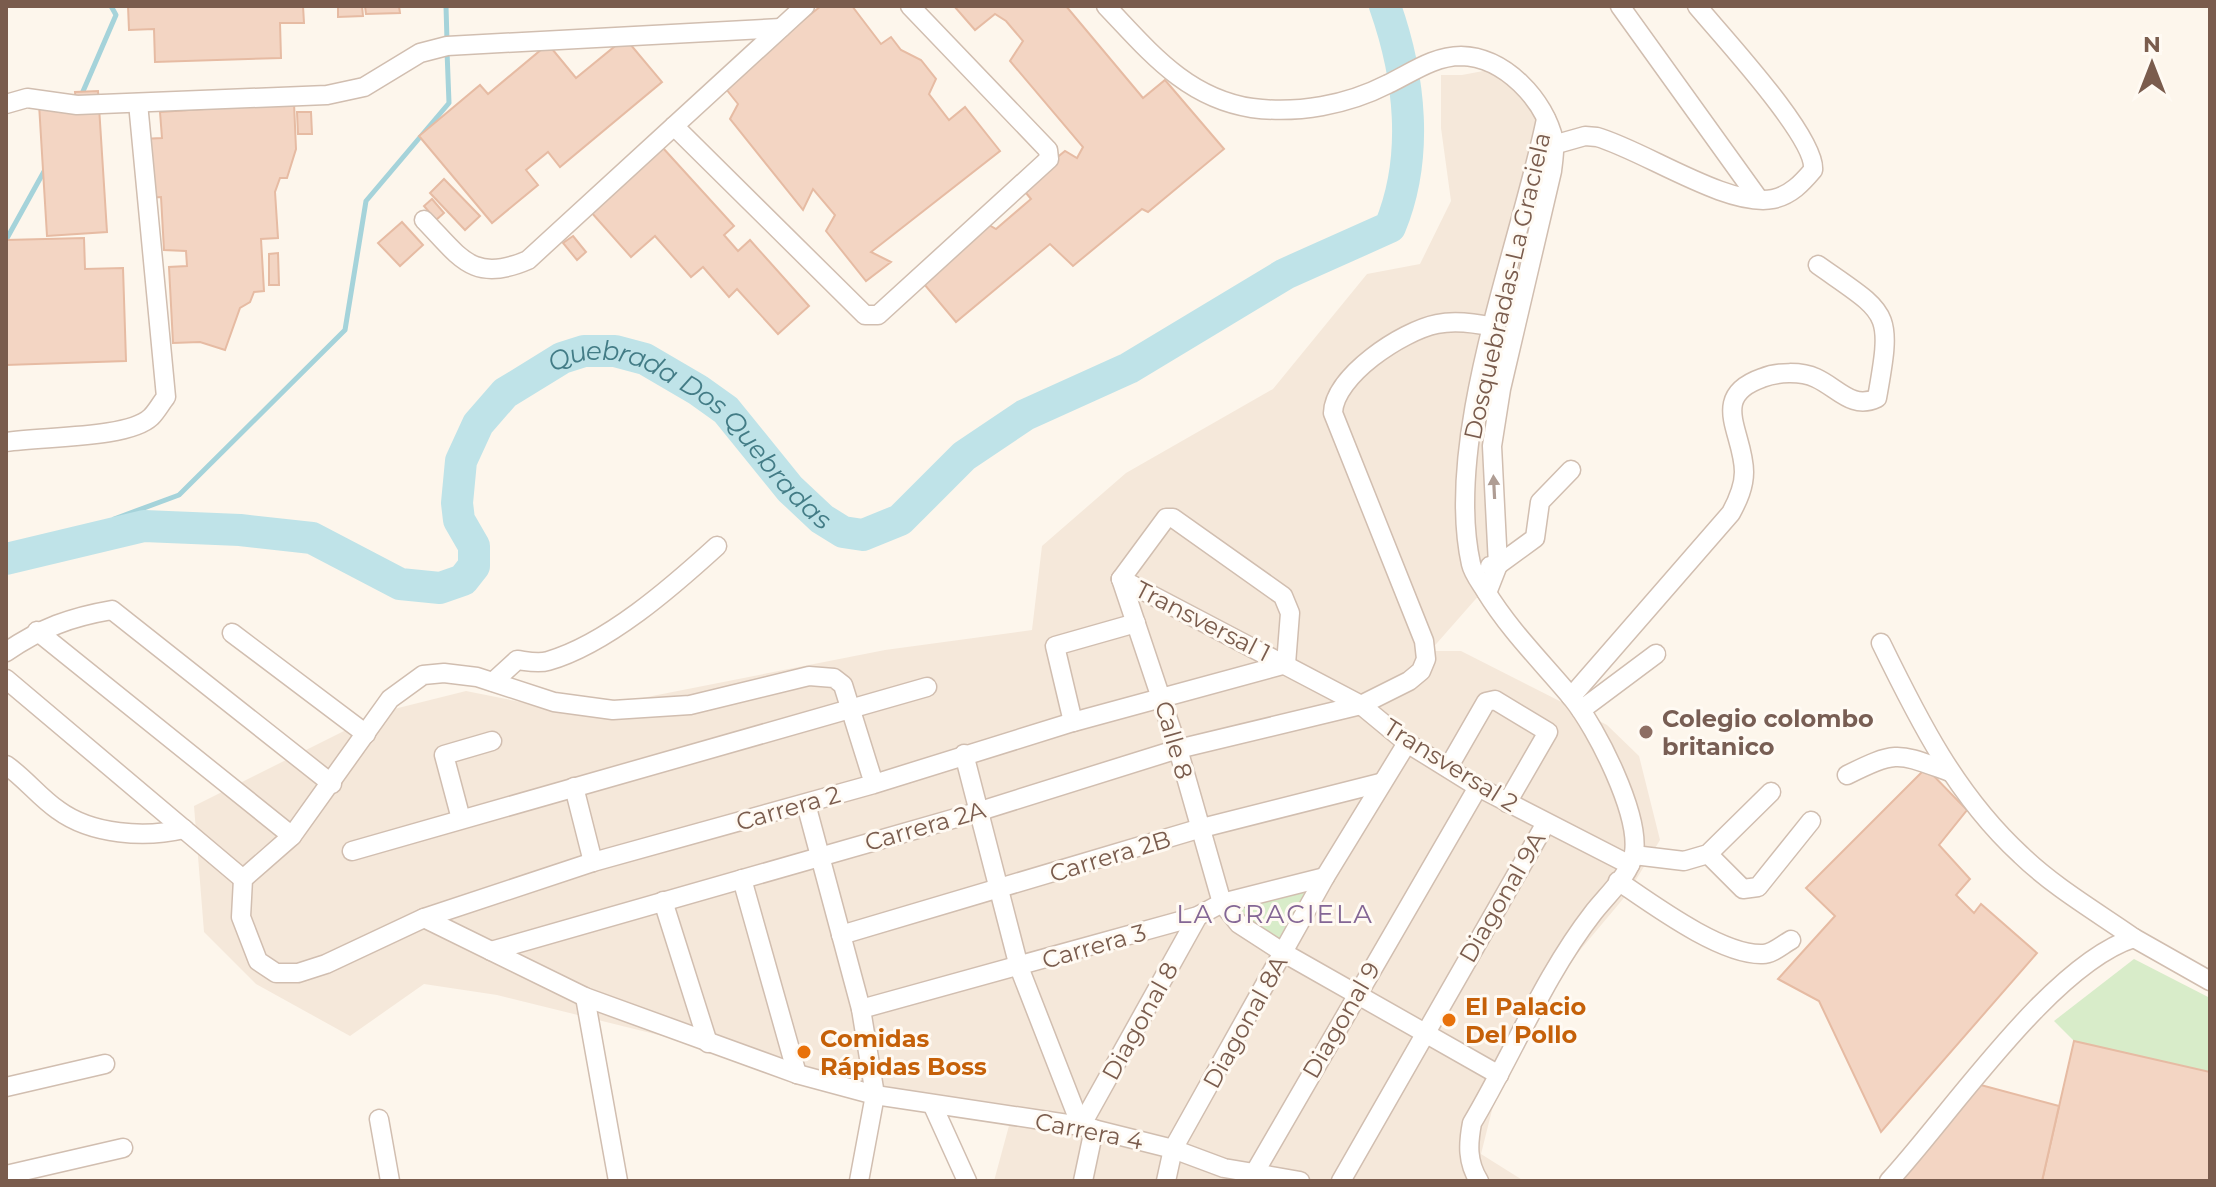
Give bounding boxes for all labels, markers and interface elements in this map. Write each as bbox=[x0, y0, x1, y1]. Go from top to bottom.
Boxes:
north arrow bbox=[2112, 24, 2192, 104]
text: N bbox=[2143, 31, 2161, 58]
street label: Dosquebradas-La Graciela bbox=[1457, 129, 1557, 443]
water label: Quebrada Dos Quebradas bbox=[542, 335, 837, 537]
one-way arrow bbox=[1488, 474, 1501, 499]
street label: Transversal 1 bbox=[1131, 574, 1275, 668]
street label: Calle 8 bbox=[1149, 698, 1199, 782]
place label: Colegio colombo britanico bbox=[1662, 704, 1874, 761]
street label: Transversal 2 bbox=[1378, 712, 1524, 818]
marker: Colegio colombo britanico bbox=[1637, 723, 1655, 741]
street label: Carrera 2 bbox=[733, 779, 843, 837]
street label: Carrera 2A bbox=[861, 795, 989, 857]
street label: Carrera 2B bbox=[1046, 824, 1174, 888]
street label: Diagonal 9A bbox=[1453, 826, 1552, 968]
district label: LA GRACIELA bbox=[1176, 898, 1374, 930]
street label: Carrera 3 bbox=[1039, 917, 1149, 975]
street label: Diagonal 8A bbox=[1197, 950, 1294, 1094]
street label: Diagonal 8 bbox=[1096, 957, 1184, 1085]
street label: Diagonal 9 bbox=[1296, 957, 1386, 1083]
place label: El Palacio Del Pollo bbox=[1465, 992, 1586, 1049]
marker: El Palacio Del Pollo bbox=[1440, 1011, 1458, 1029]
place label: Comidas Rápidas Boss bbox=[820, 1024, 987, 1081]
marker: Comidas Rápidas Boss bbox=[795, 1043, 813, 1061]
street label: Carrera 4 bbox=[1033, 1106, 1145, 1156]

